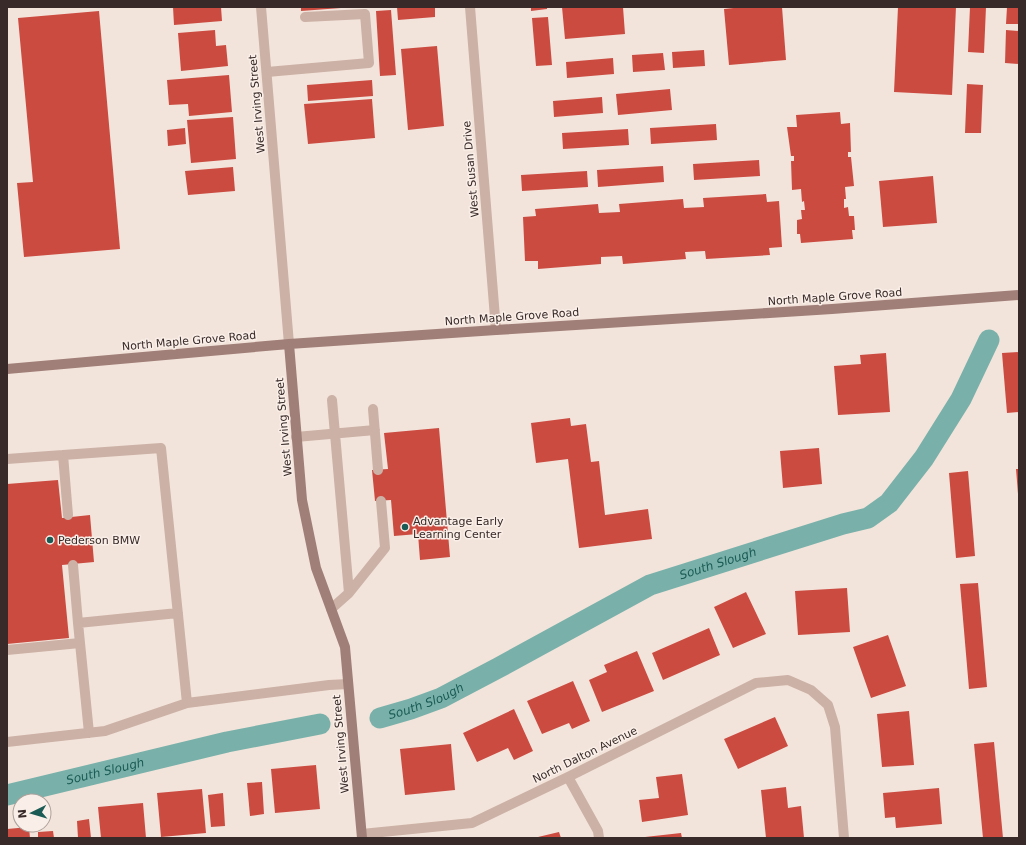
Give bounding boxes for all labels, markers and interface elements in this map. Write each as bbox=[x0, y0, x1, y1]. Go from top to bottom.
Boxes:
street label: West Irving Street bbox=[246, 54, 268, 154]
street label: West Susan Drive bbox=[460, 120, 482, 218]
street label: North Maple Grove Road bbox=[767, 286, 903, 308]
street label: North Maple Grove Road bbox=[444, 306, 580, 328]
street label: North Maple Grove Road bbox=[121, 329, 257, 353]
street label: West Irving Street bbox=[273, 377, 295, 477]
place label: Advantage Early Learning Center bbox=[413, 515, 504, 541]
marker: Advantage Early Learning Center bbox=[400, 522, 410, 532]
place label: Pederson BMW bbox=[58, 534, 140, 547]
marker: Pederson BMW bbox=[45, 535, 55, 545]
water label: South Slough bbox=[678, 545, 758, 582]
water label: South Slough bbox=[387, 680, 466, 722]
street label: West Irving Street bbox=[330, 694, 352, 794]
street label: North Dalton Avenue bbox=[531, 724, 640, 786]
water label: South Slough bbox=[65, 755, 146, 788]
north arrow bbox=[12, 793, 52, 833]
text: N bbox=[16, 809, 29, 819]

